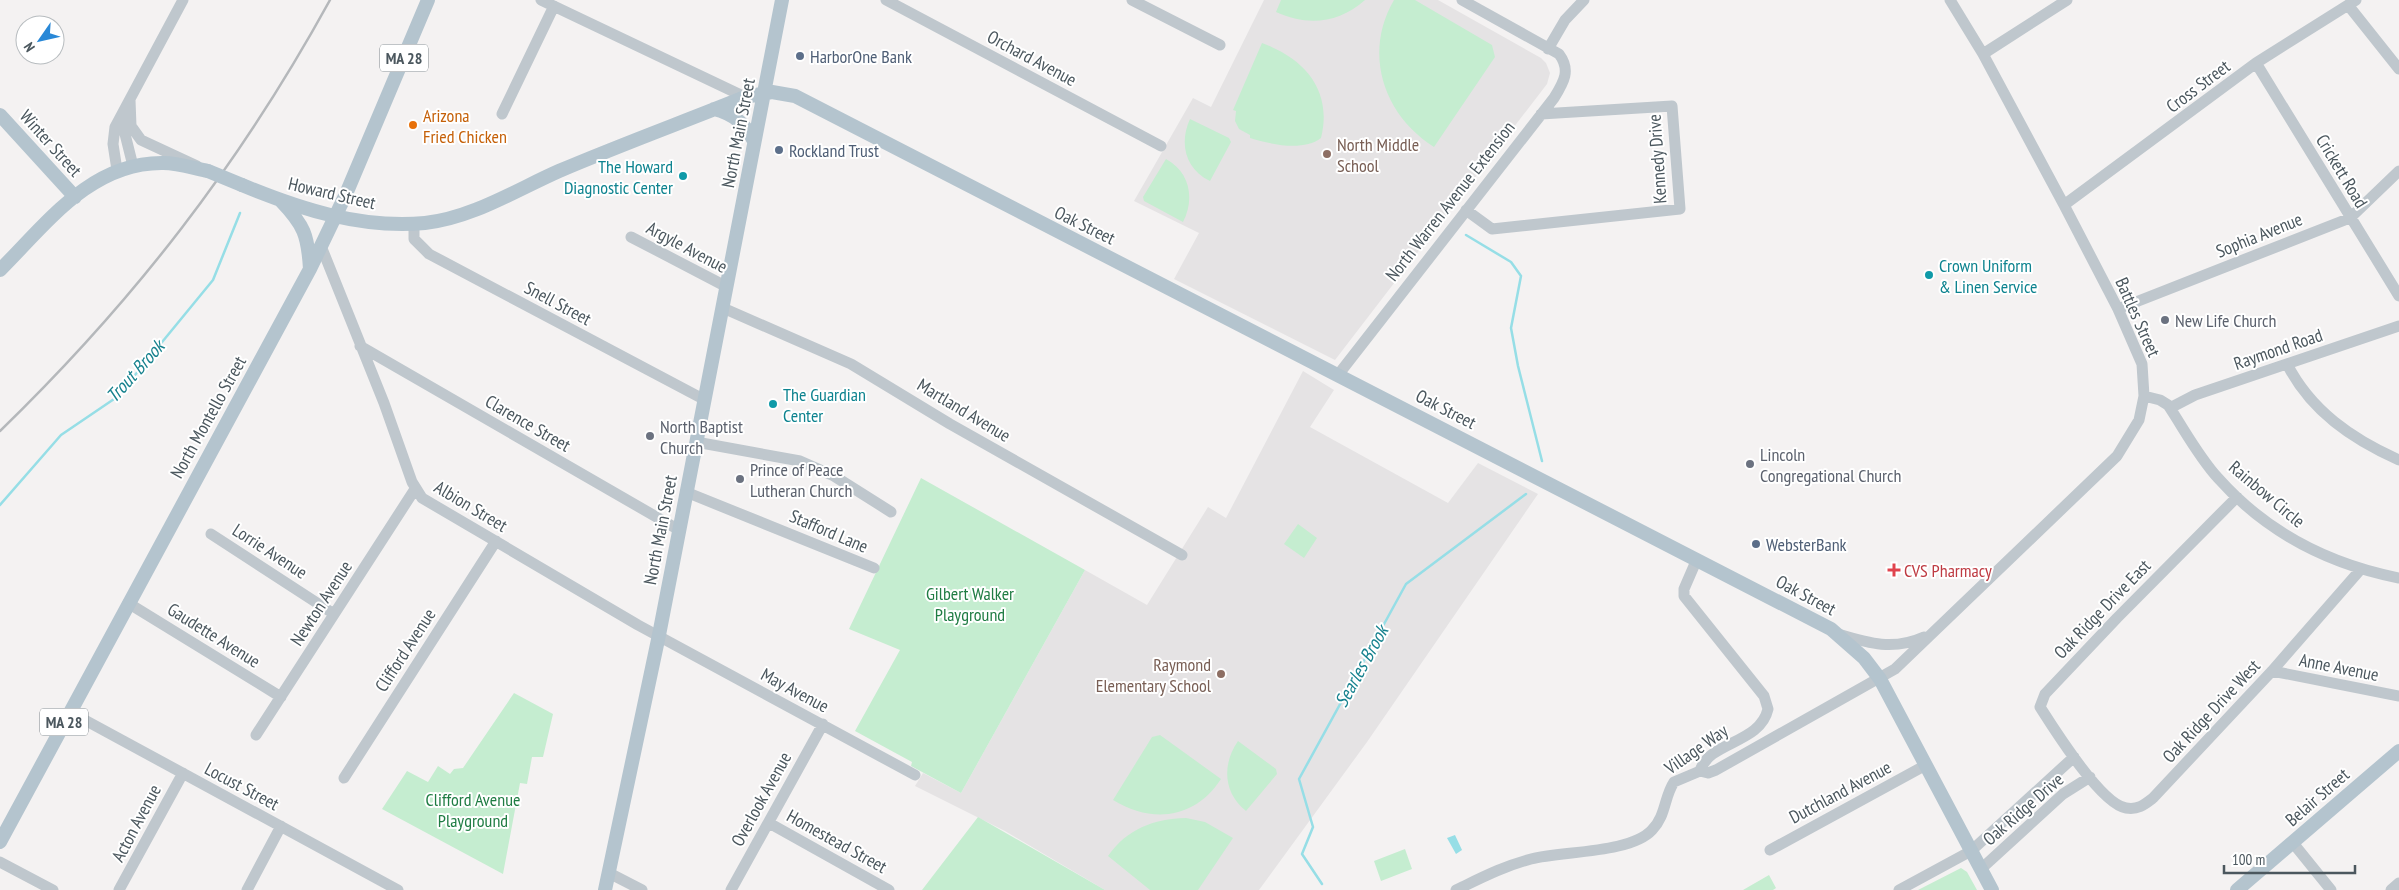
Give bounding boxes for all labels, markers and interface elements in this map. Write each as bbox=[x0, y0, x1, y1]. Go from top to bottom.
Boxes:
north arrow bbox=[15, 15, 65, 65]
street label: Orchard Avenue bbox=[983, 25, 1081, 91]
text: N bbox=[20, 39, 39, 55]
road number: MA 28 bbox=[380, 44, 428, 72]
place label: HarborOne Bank bbox=[810, 45, 912, 68]
marker: HarborOne Bank bbox=[794, 50, 806, 62]
street label: Cross Street bbox=[2162, 55, 2234, 117]
street label: North Main Street bbox=[716, 76, 760, 190]
place label: Arizona Fried Chicken bbox=[423, 104, 507, 148]
street label: Winter Street bbox=[15, 105, 87, 181]
street label: Kennedy Drive bbox=[1642, 114, 1672, 204]
street label: North Warren Avenue Extension bbox=[1380, 116, 1520, 286]
marker: Arizona Fried Chicken bbox=[407, 119, 419, 131]
street label: Crickett Road bbox=[2311, 130, 2373, 212]
place label: North Middle School bbox=[1337, 133, 1419, 177]
place label: Rockland Trust bbox=[789, 139, 879, 162]
marker: Rockland Trust bbox=[773, 144, 785, 156]
marker: North Middle School bbox=[1321, 148, 1333, 160]
place label: The Howard Diagnostic Center bbox=[564, 155, 673, 199]
marker: The Howard Diagnostic Center bbox=[677, 170, 689, 182]
street label: Howard Street bbox=[286, 172, 378, 214]
street label: Oak Street bbox=[1051, 200, 1119, 250]
street label: Sophia Avenue bbox=[2212, 207, 2306, 263]
street label: Argyle Avenue bbox=[643, 216, 731, 278]
place label: Crown Uniform & Linen Service bbox=[1939, 254, 2038, 298]
marker: Crown Uniform & Linen Service bbox=[1923, 269, 1935, 281]
street label: Battles Street bbox=[2110, 274, 2166, 360]
street label: Snell Street bbox=[521, 276, 595, 330]
place label: New Life Church bbox=[2175, 309, 2276, 332]
marker: New Life Church bbox=[2159, 314, 2171, 326]
street label: Raymond Road bbox=[2231, 323, 2325, 375]
water label: Trout Brook bbox=[101, 333, 171, 407]
street label: North Montello Street bbox=[165, 352, 251, 482]
street label: Martland Avenue bbox=[913, 373, 1015, 447]
place label: The Guardian Center bbox=[783, 383, 866, 427]
street label: Oak Street bbox=[1412, 384, 1480, 434]
street label: Clarence Street bbox=[481, 389, 575, 457]
marker: The Guardian Center bbox=[767, 398, 779, 410]
place label: North Baptist Church bbox=[660, 415, 743, 459]
marker: North Baptist Church bbox=[644, 430, 656, 442]
place label: Lincoln Congregational Church bbox=[1760, 443, 1901, 487]
street label: Rainbow Circle bbox=[2224, 456, 2310, 532]
place label: Prince of Peace Lutheran Church bbox=[750, 458, 852, 502]
marker: Lincoln Congregational Church bbox=[1744, 458, 1756, 470]
street label: North Main Street bbox=[638, 473, 682, 587]
marker: Prince of Peace Lutheran Church bbox=[734, 473, 746, 485]
street label: Albion Street bbox=[430, 475, 512, 537]
street label: Stafford Lane bbox=[786, 504, 872, 558]
street label: Lorrie Avenue bbox=[228, 518, 312, 584]
place label: WebsterBank bbox=[1766, 533, 1847, 556]
marker: WebsterBank bbox=[1750, 538, 1762, 550]
street label: Oak Ridge Drive East bbox=[2049, 554, 2155, 663]
street label: Newton Avenue bbox=[285, 556, 357, 650]
place label: CVS Pharmacy bbox=[1904, 559, 1992, 582]
marker: CVS Pharmacy bbox=[1888, 564, 1900, 576]
street label: Oak Street bbox=[1772, 570, 1840, 620]
park label: Gilbert Walker Playground bbox=[926, 582, 1014, 626]
street label: Gaudette Avenue bbox=[163, 597, 265, 673]
street label: Clifford Avenue bbox=[370, 604, 440, 696]
water label: Searles Brook bbox=[1329, 619, 1394, 711]
street label: Anne Avenue bbox=[2297, 648, 2381, 686]
place label: Raymond Elementary School bbox=[1096, 653, 1212, 697]
street label: Oak Ridge Drive West bbox=[2157, 654, 2265, 767]
street label: May Avenue bbox=[757, 663, 833, 717]
marker: Raymond Elementary School bbox=[1215, 668, 1227, 680]
road number: MA 28 bbox=[40, 709, 88, 736]
street label: Village Way bbox=[1659, 719, 1732, 780]
street label: Overlook Avenue bbox=[726, 748, 796, 850]
street label: Dutchland Avenue bbox=[1785, 755, 1895, 829]
street label: Locust Street bbox=[201, 757, 283, 815]
street label: Belair Street bbox=[2280, 763, 2354, 831]
street label: Oak Ridge Drive bbox=[1978, 768, 2068, 850]
street label: Acton Avenue bbox=[106, 780, 166, 866]
park label: Clifford Avenue Playground bbox=[426, 788, 520, 832]
street label: Homestead Street bbox=[783, 804, 891, 878]
scale bar bbox=[2224, 842, 2355, 874]
text: 100 m bbox=[2232, 850, 2265, 869]

